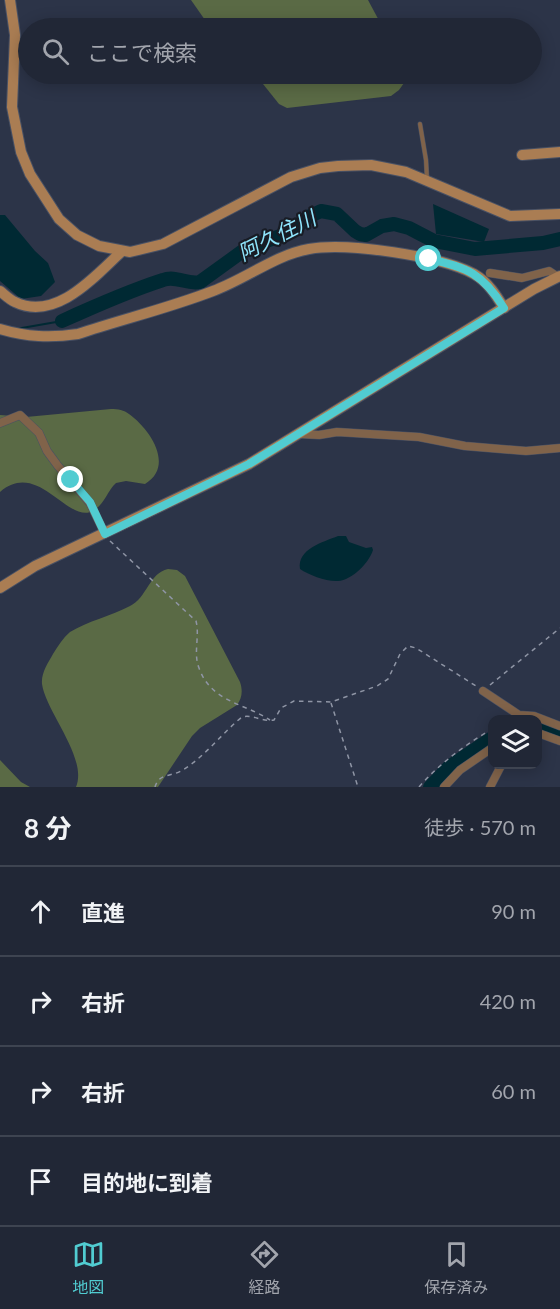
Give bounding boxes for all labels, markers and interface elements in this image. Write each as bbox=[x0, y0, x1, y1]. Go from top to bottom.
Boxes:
search box bbox=[18, 18, 542, 84]
icon: search bbox=[39, 35, 72, 68]
text: ここで検索 bbox=[87, 39, 197, 66]
water label: 阿久住川 bbox=[233, 204, 321, 265]
route start bbox=[415, 245, 441, 271]
route end bbox=[57, 466, 83, 492]
map controls bbox=[488, 715, 542, 769]
button: layers bbox=[488, 715, 542, 769]
text: 8 分 bbox=[24, 812, 71, 844]
text: 徒歩 · 570 m bbox=[424, 815, 536, 839]
icon: ahead bbox=[24, 895, 57, 928]
text: 直進 bbox=[81, 899, 125, 926]
text: 90 m bbox=[491, 899, 536, 923]
icon: right bbox=[24, 985, 57, 1018]
text: 右折 bbox=[81, 989, 125, 1016]
text: 420 m bbox=[480, 989, 536, 1013]
icon: right bbox=[24, 1075, 57, 1108]
text: 右折 bbox=[81, 1079, 125, 1106]
text: 60 m bbox=[491, 1079, 536, 1103]
icon: arrive bbox=[24, 1165, 57, 1198]
text: 目的地に到着 bbox=[81, 1169, 213, 1196]
tab: 地図 bbox=[72, 1238, 105, 1298]
tab: 経路 bbox=[248, 1238, 281, 1298]
tab: 保存済み bbox=[424, 1238, 488, 1298]

